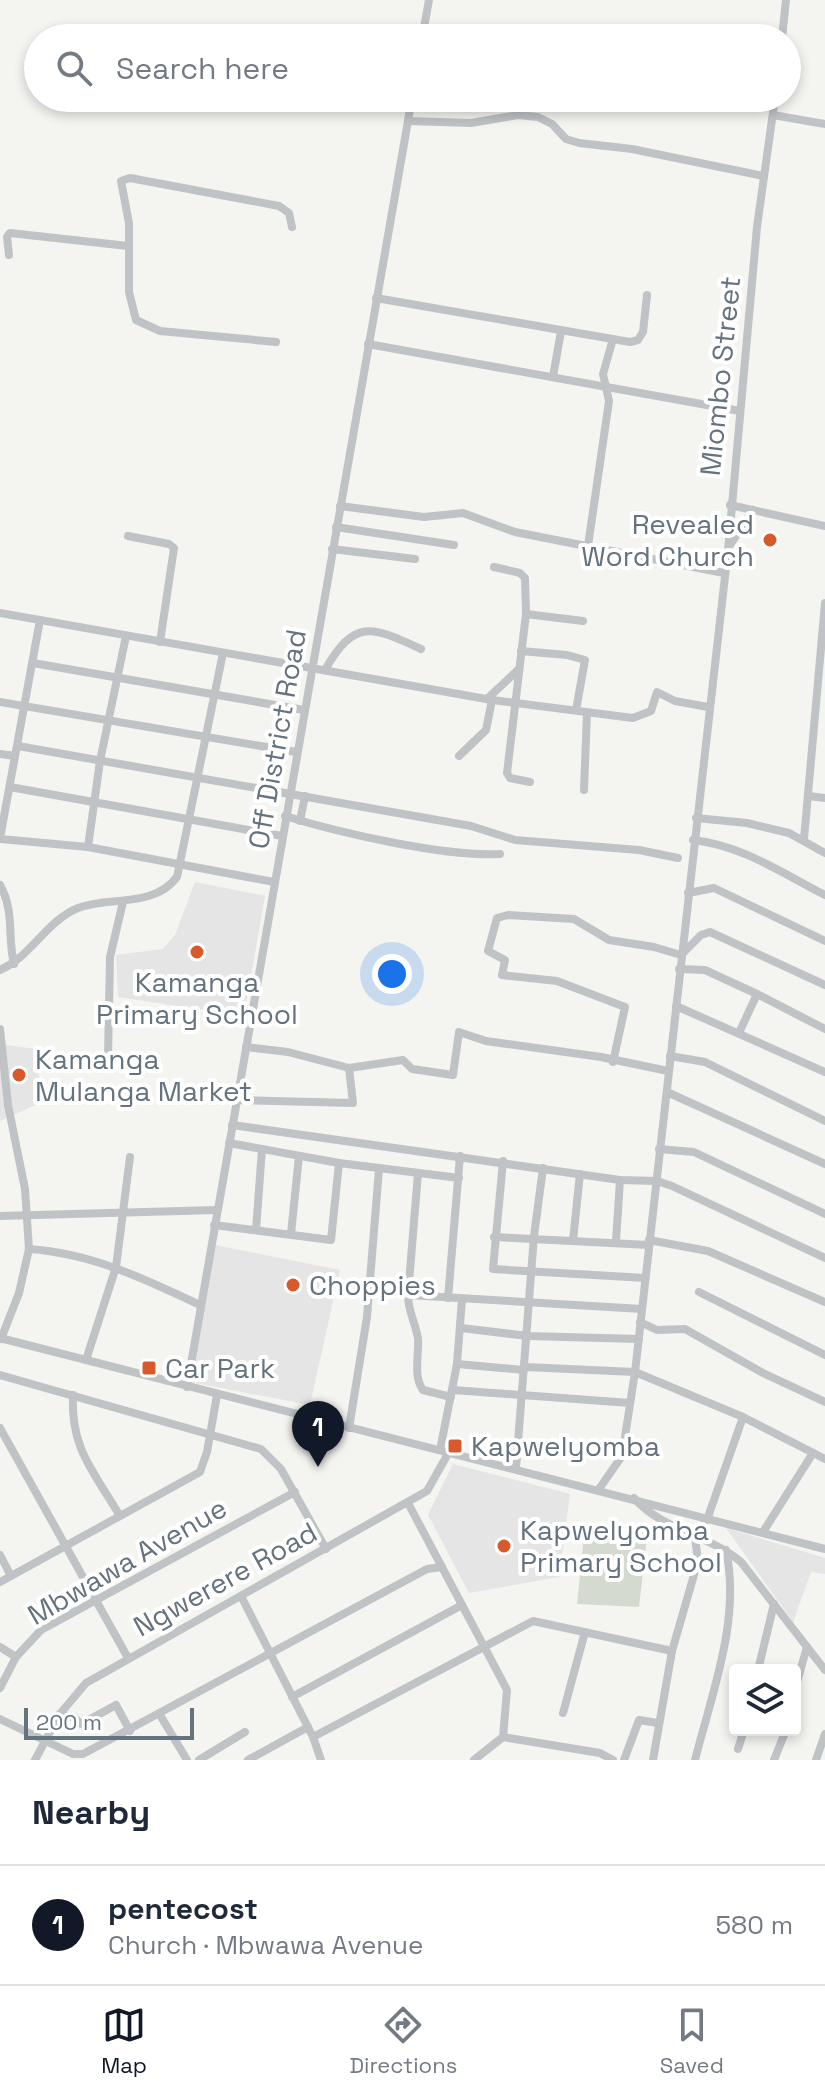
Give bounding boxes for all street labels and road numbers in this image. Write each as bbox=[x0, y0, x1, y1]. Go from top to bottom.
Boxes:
street label: Miombo Street bbox=[692, 274, 748, 478]
street label: Off District Road bbox=[240, 626, 314, 852]
street label: Mbwawa Avenue bbox=[21, 1489, 233, 1633]
street label: Ngwerere Road bbox=[127, 1514, 323, 1644]

